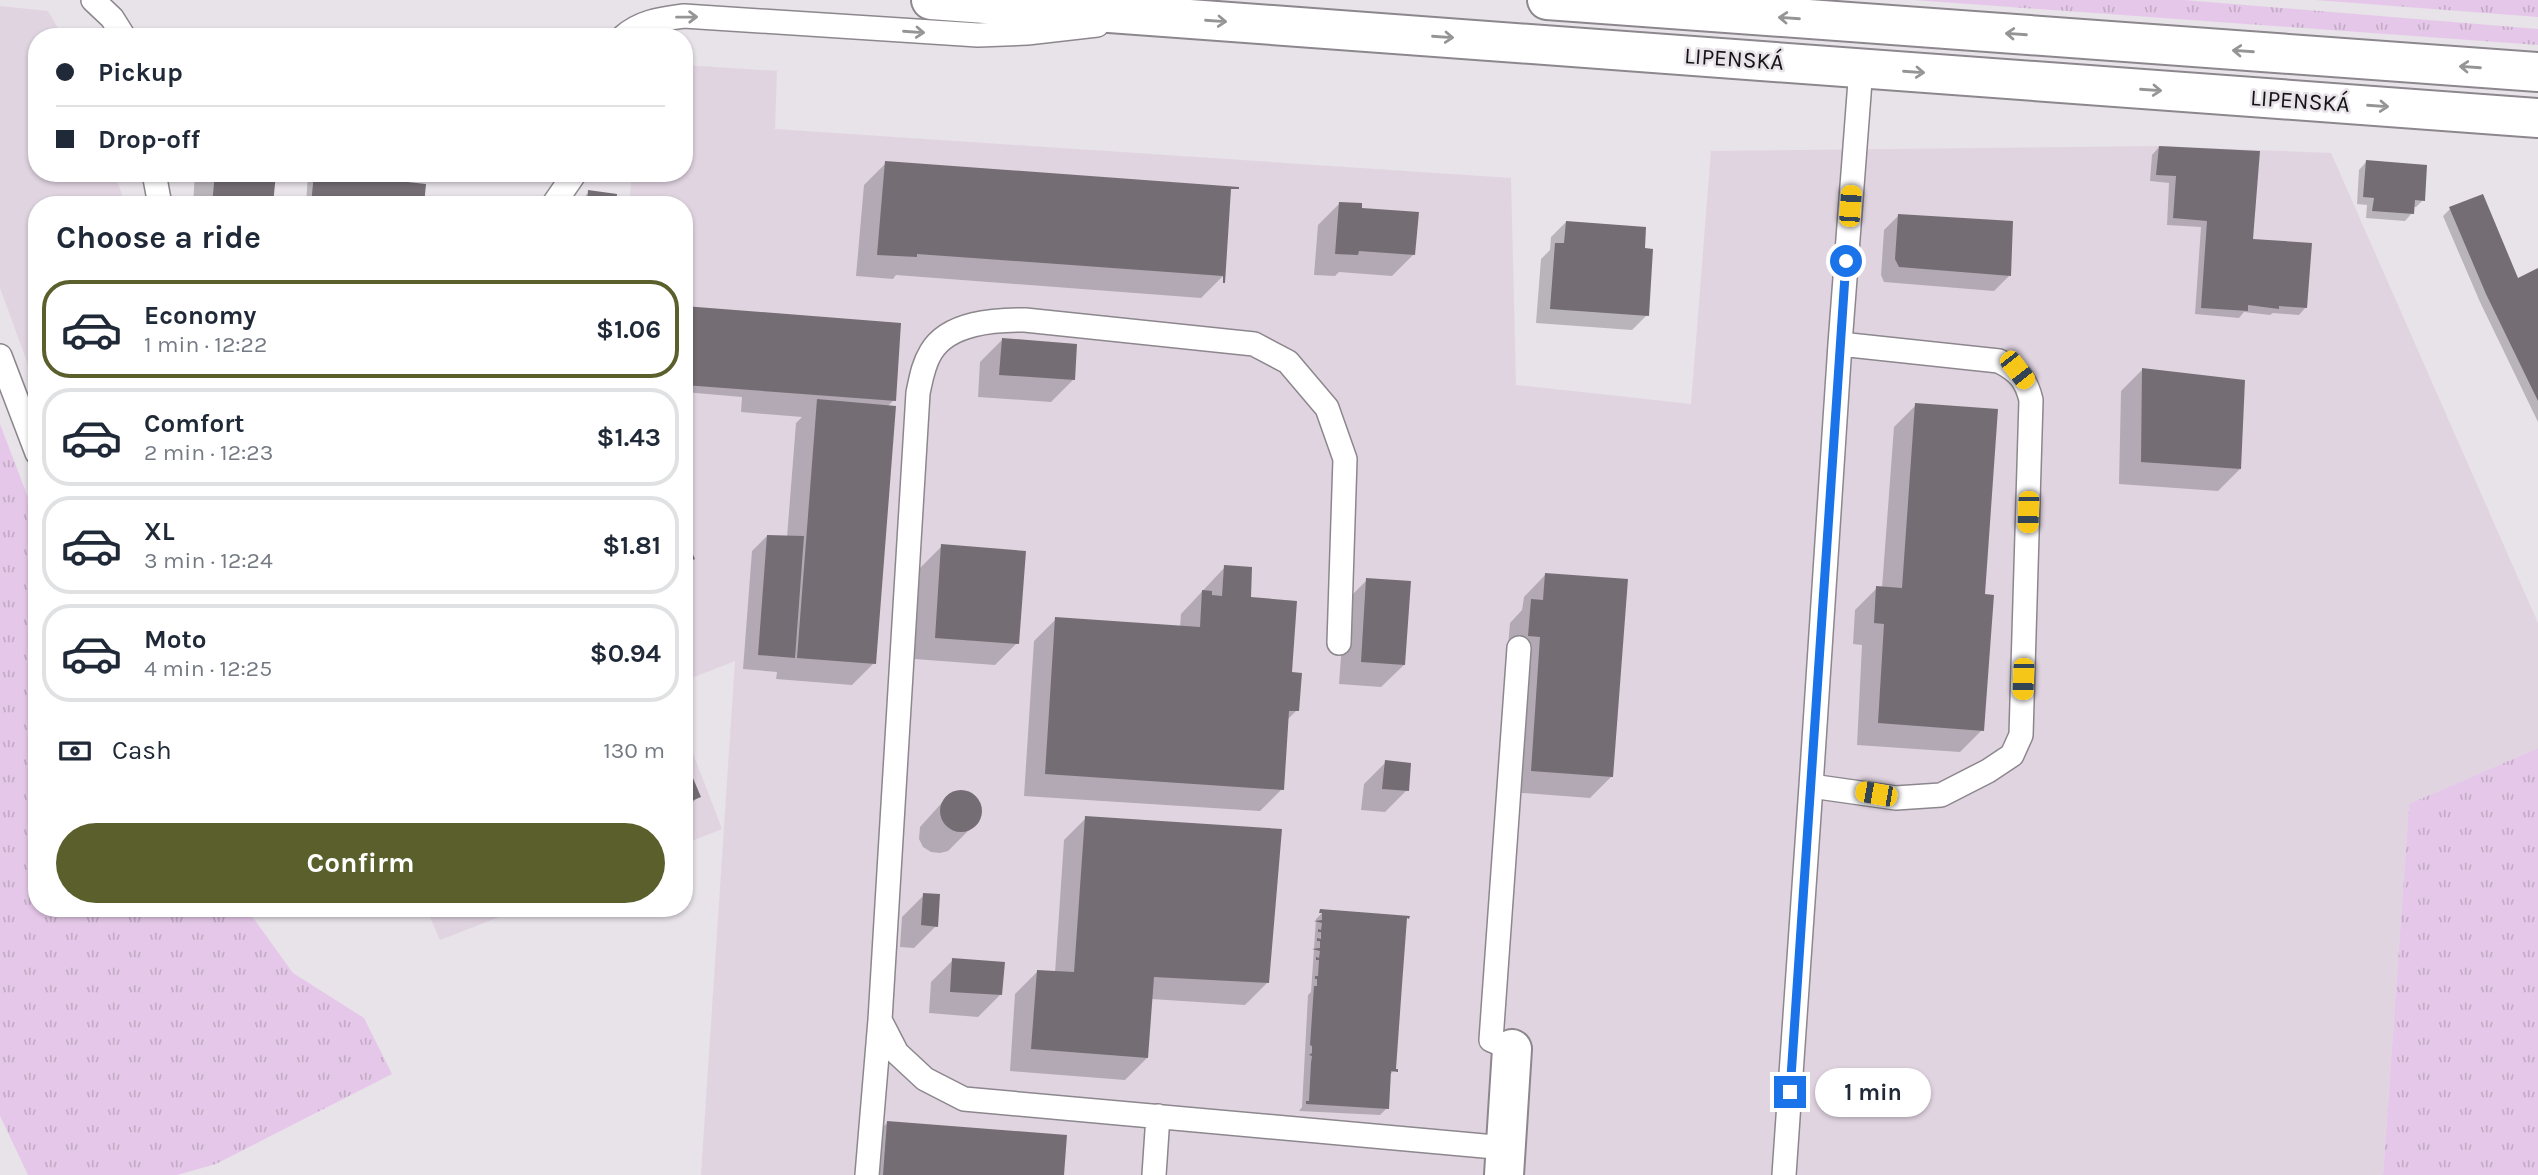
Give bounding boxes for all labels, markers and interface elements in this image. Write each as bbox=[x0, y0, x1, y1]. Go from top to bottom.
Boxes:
one-way arrow bbox=[675, 10, 698, 24]
one-way arrow bbox=[1778, 11, 1801, 24]
one-way arrow bbox=[1205, 14, 1228, 27]
one-way arrow bbox=[902, 25, 925, 38]
one-way arrow bbox=[2005, 27, 2028, 40]
one-way arrow bbox=[1431, 31, 1454, 44]
street label: LIPENSKÁ bbox=[1683, 42, 1785, 76]
one-way arrow bbox=[2232, 44, 2255, 57]
text: Pickup bbox=[98, 57, 183, 88]
one-way arrow bbox=[2459, 60, 2482, 73]
one-way arrow bbox=[1903, 66, 1925, 79]
one-way arrow bbox=[2139, 84, 2162, 97]
street label: LIPENSKÁ bbox=[2249, 84, 2351, 118]
one-way arrow bbox=[2366, 100, 2389, 113]
text: Drop-off bbox=[98, 124, 200, 155]
car bbox=[1839, 184, 1862, 228]
text: Choose a ride bbox=[56, 219, 261, 256]
route start bbox=[1830, 245, 1862, 277]
icon: car bbox=[60, 298, 123, 361]
text: Economy bbox=[144, 300, 256, 331]
text: $1.06 bbox=[596, 314, 661, 345]
text: 1 min · 12:22 bbox=[144, 331, 267, 358]
car bbox=[1996, 347, 2039, 393]
icon: car bbox=[60, 406, 123, 469]
text: Comfort bbox=[144, 408, 245, 439]
text: $1.43 bbox=[597, 422, 661, 453]
text: 2 min · 12:23 bbox=[144, 439, 273, 466]
car bbox=[2017, 491, 2040, 533]
icon: car bbox=[60, 514, 123, 577]
text: XL bbox=[144, 516, 175, 547]
text: $1.81 bbox=[602, 530, 661, 561]
text: 3 min · 12:24 bbox=[144, 547, 273, 574]
icon: car bbox=[60, 622, 123, 685]
text: Moto bbox=[144, 624, 206, 655]
text: $0.94 bbox=[590, 638, 661, 669]
text: 4 min · 12:25 bbox=[144, 655, 272, 682]
car bbox=[2012, 658, 2035, 700]
icon: cash bbox=[56, 732, 94, 770]
text: Cash bbox=[112, 735, 172, 766]
text: 130 m bbox=[603, 737, 665, 764]
car bbox=[1854, 780, 1899, 808]
button: Confirm bbox=[56, 823, 665, 903]
callout: 1 min bbox=[1814, 1068, 1930, 1116]
route end bbox=[1774, 1076, 1806, 1108]
text: 1 min bbox=[1844, 1079, 1902, 1106]

